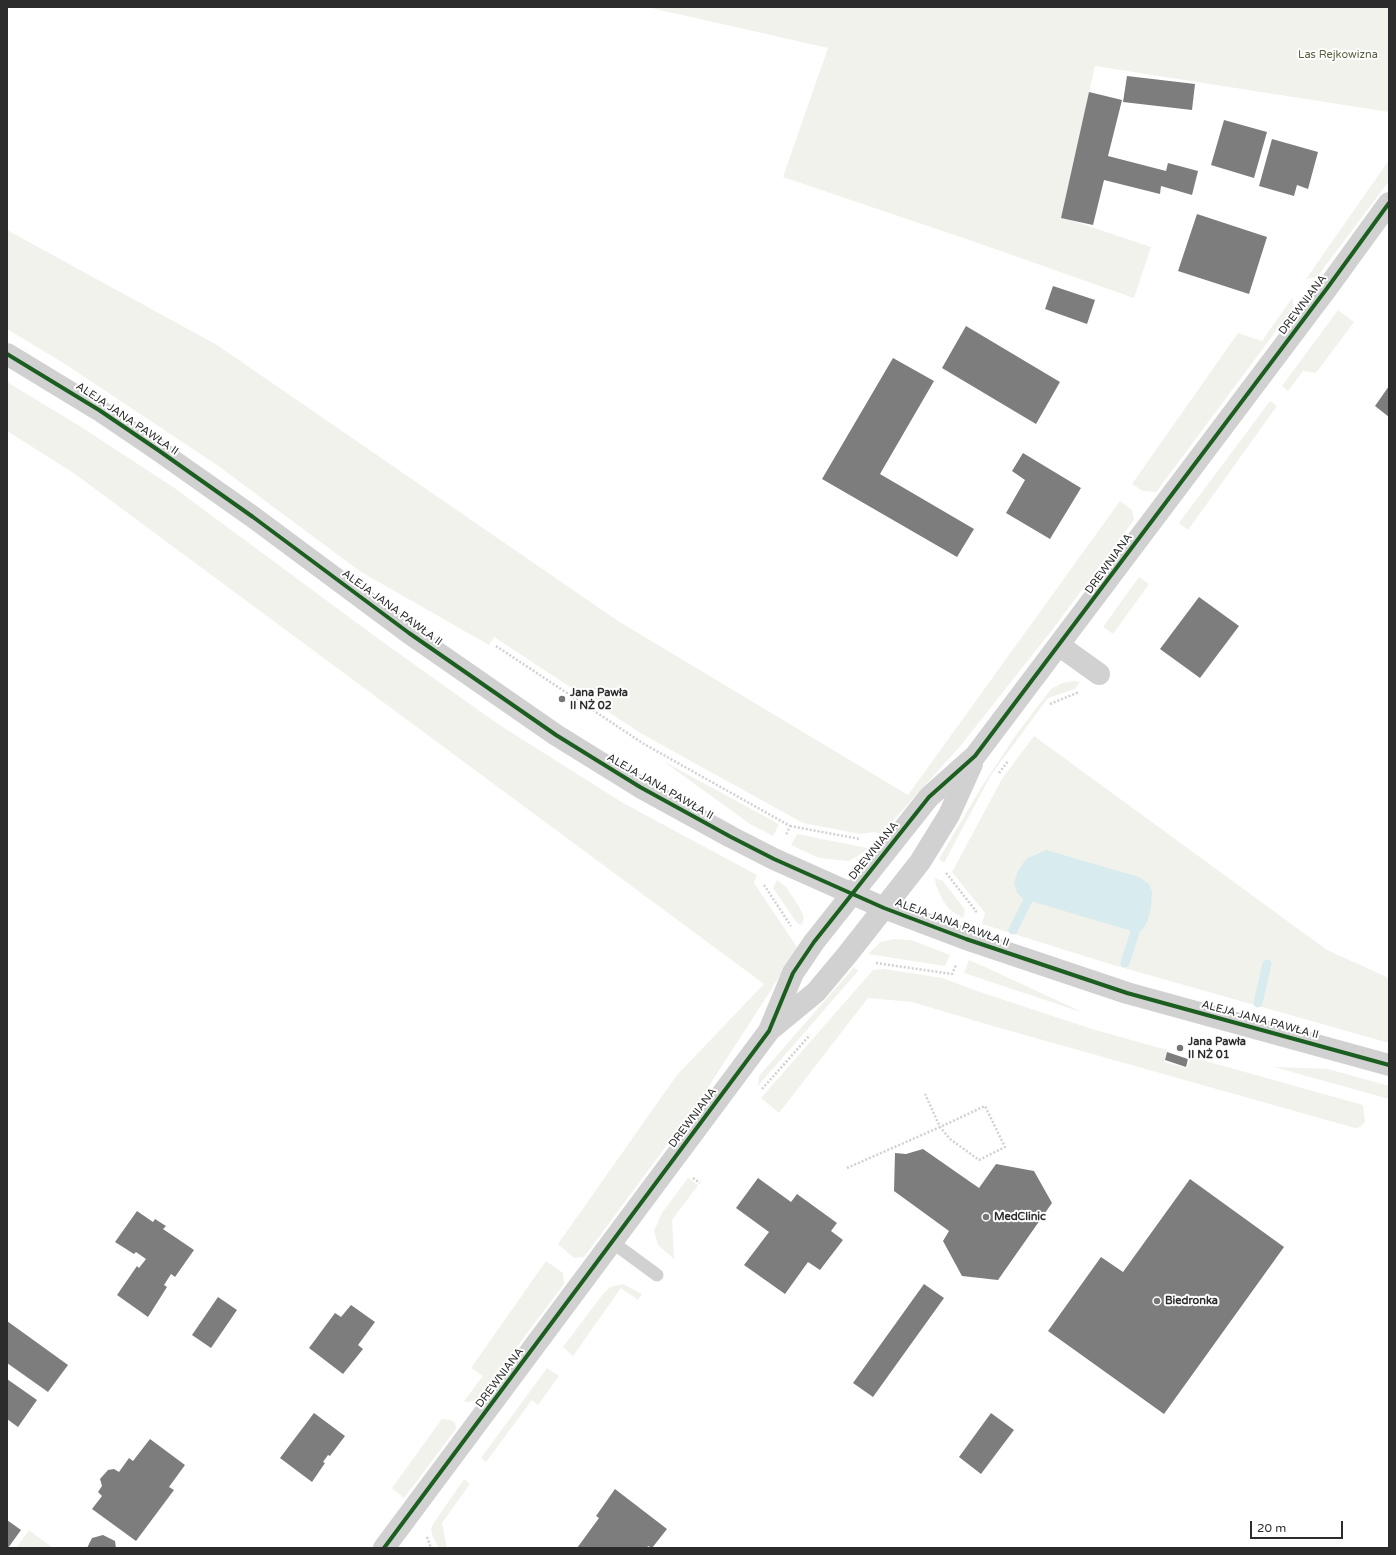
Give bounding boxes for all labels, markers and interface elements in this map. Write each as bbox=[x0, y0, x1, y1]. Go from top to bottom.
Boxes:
park label: Las Rejkowizna bbox=[1298, 48, 1378, 62]
street label: DREWNIANA bbox=[1276, 272, 1330, 338]
street label: ALEJA JANA PAWŁA II bbox=[73, 380, 181, 458]
street label: DREWNIANA bbox=[1083, 531, 1135, 597]
street label: ALEJA JANA PAWŁA II bbox=[339, 567, 445, 649]
place label: Jana Pawła II NŻ 02 bbox=[570, 686, 628, 712]
marker: Jana Pawła II NŻ 02 bbox=[557, 694, 567, 704]
street label: ALEJA JANA PAWŁA II bbox=[604, 751, 716, 823]
street label: DREWNIANA bbox=[846, 819, 902, 883]
street label: ALEJA JANA PAWŁA II bbox=[893, 896, 1011, 950]
street label: ALEJA JANA PAWŁA II bbox=[1200, 998, 1320, 1042]
place label: Jana Pawła II NŻ 01 bbox=[1188, 1035, 1246, 1061]
marker: Jana Pawła II NŻ 01 bbox=[1175, 1043, 1185, 1053]
street label: DREWNIANA bbox=[666, 1085, 720, 1151]
place label: MedClinic bbox=[994, 1210, 1046, 1224]
marker: MedClinic bbox=[981, 1212, 991, 1222]
place label: Biedronka bbox=[1165, 1294, 1218, 1308]
marker: Biedronka bbox=[1152, 1296, 1162, 1306]
street label: DREWNIANA bbox=[473, 1345, 527, 1411]
scale bar bbox=[1252, 1513, 1345, 1539]
text: 20 m bbox=[1257, 1521, 1286, 1535]

